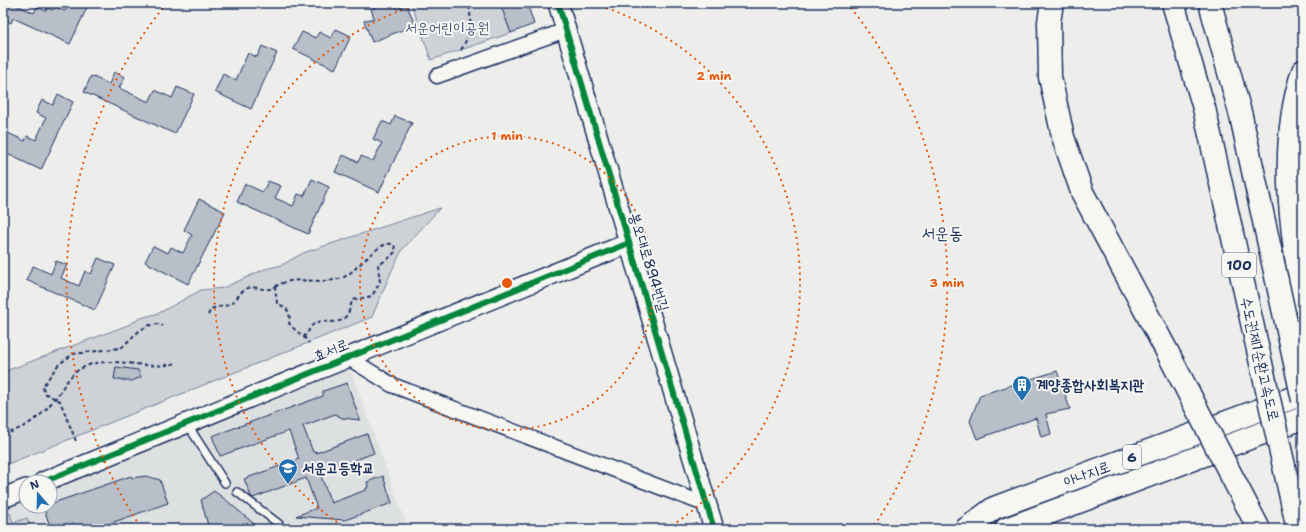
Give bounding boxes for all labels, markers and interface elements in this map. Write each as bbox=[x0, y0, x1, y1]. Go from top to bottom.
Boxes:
park label: 서운어린이공원 bbox=[405, 18, 489, 38]
text: 2 min bbox=[697, 68, 732, 84]
text: 1 min bbox=[491, 128, 523, 144]
street label: 봉오대로894번길 bbox=[624, 210, 674, 314]
district label: 서운동 bbox=[921, 222, 963, 244]
road number: 100 bbox=[1222, 253, 1256, 277]
text: 3 min bbox=[930, 275, 965, 291]
centre of rings bbox=[500, 276, 514, 290]
street label: 수도권제1순환고속도로 bbox=[1236, 295, 1284, 423]
street label: 효서로 bbox=[310, 334, 352, 366]
building icon: 계양종합사회복지관 bbox=[1011, 374, 1033, 402]
place label: 계양종합사회복지관 bbox=[1036, 375, 1145, 395]
road number: 6 bbox=[1123, 445, 1141, 469]
street label: 아나지로 bbox=[1061, 456, 1113, 492]
school or university icon: 서운고등학교 bbox=[277, 457, 299, 485]
place label: 서운고등학교 bbox=[302, 458, 374, 478]
north arrow bbox=[18, 474, 58, 514]
text: N bbox=[28, 476, 42, 494]

